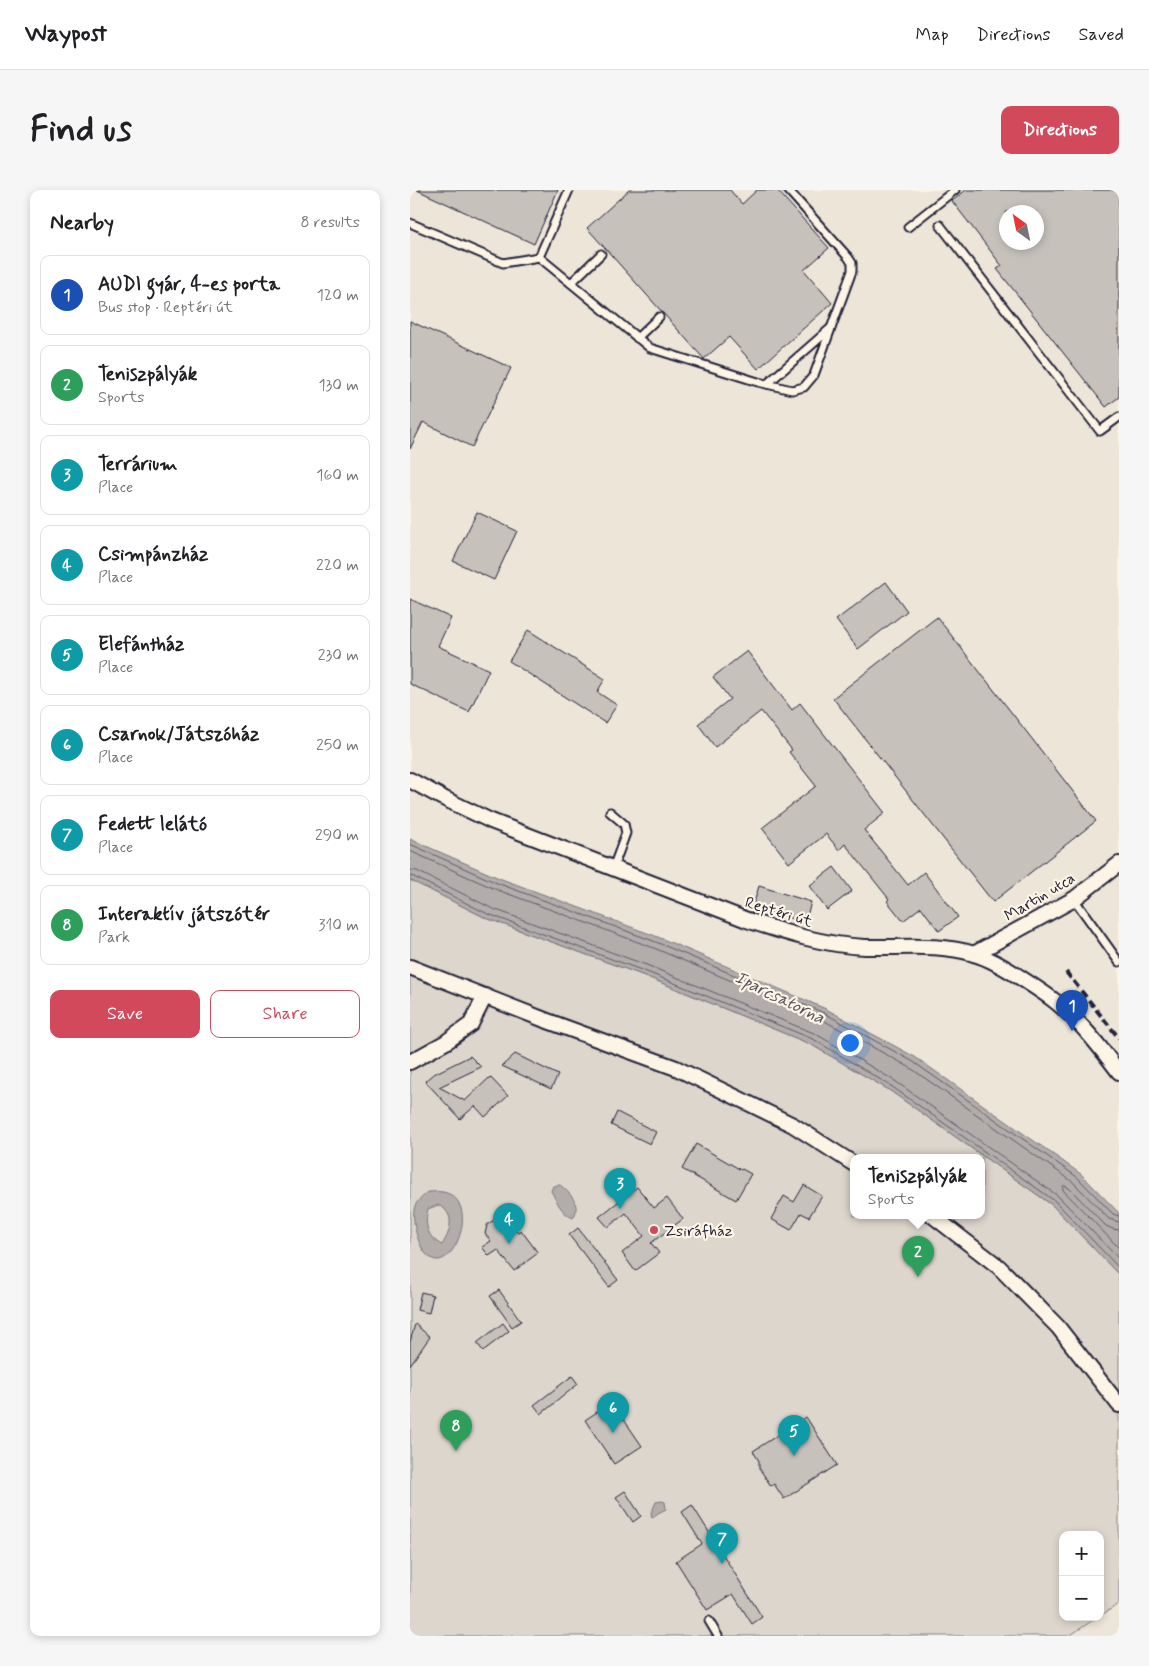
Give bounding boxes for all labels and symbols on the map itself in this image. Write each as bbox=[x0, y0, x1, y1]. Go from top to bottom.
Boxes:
north arrow bbox=[999, 205, 1044, 250]
street label: Martin utca bbox=[1000, 868, 1079, 927]
street label: Reptéri út bbox=[742, 892, 816, 933]
water label: Iparcsatorna bbox=[731, 966, 829, 1030]
pin: 1 bbox=[1056, 990, 1088, 1031]
your location bbox=[837, 1030, 863, 1056]
pin: 3 bbox=[604, 1168, 636, 1209]
pin: 4 bbox=[493, 1203, 525, 1244]
place label: Zsiráfház bbox=[664, 1221, 733, 1242]
marker: Zsiráfház bbox=[648, 1224, 660, 1236]
pin: 2 bbox=[902, 1236, 934, 1277]
pin: 6 bbox=[597, 1392, 629, 1433]
pin: 8 bbox=[440, 1410, 472, 1451]
pin: 5 bbox=[778, 1415, 810, 1456]
pin: 7 bbox=[706, 1523, 738, 1564]

